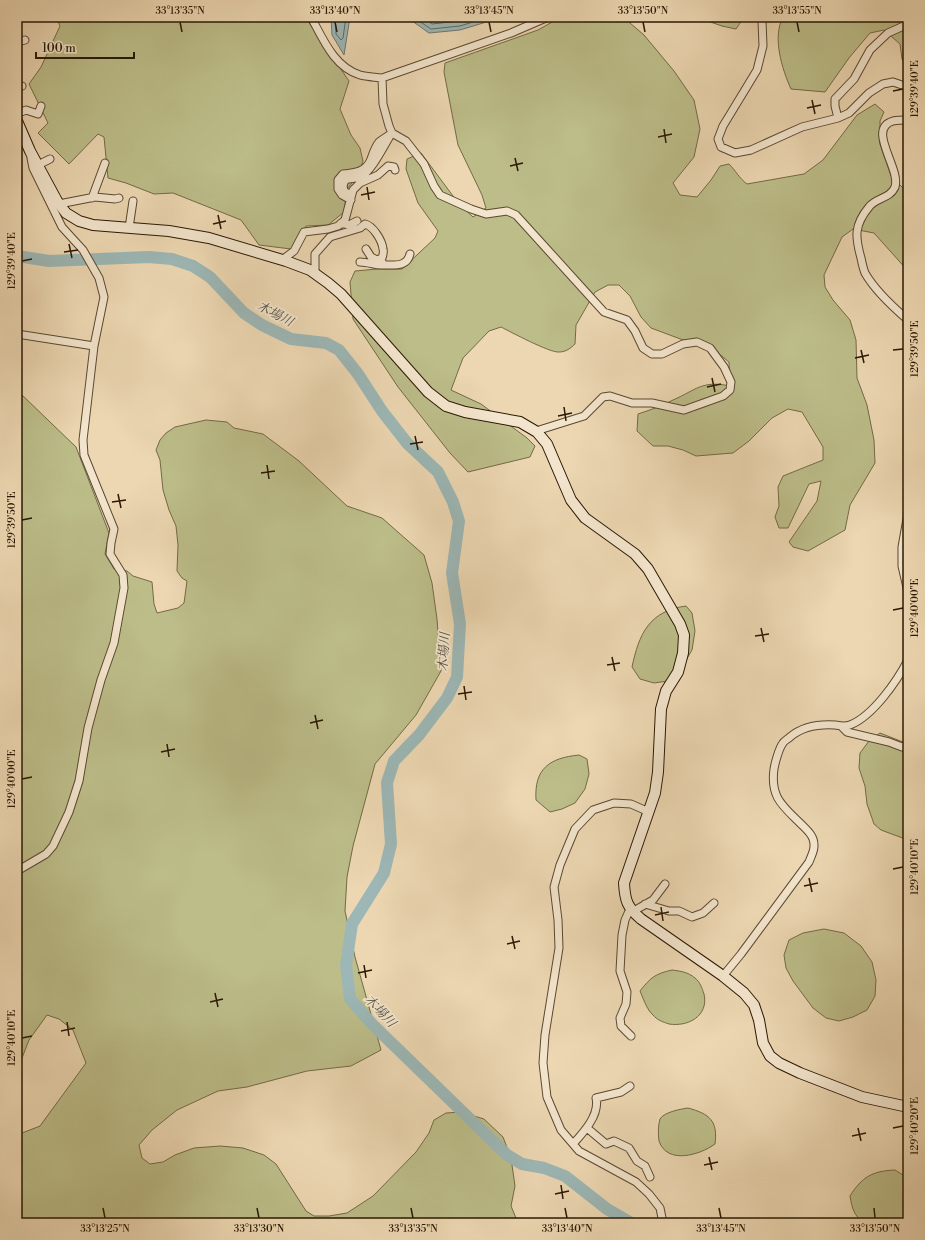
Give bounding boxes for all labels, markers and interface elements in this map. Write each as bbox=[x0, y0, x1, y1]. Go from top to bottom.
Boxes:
text: 33°13'35"N bbox=[155, 5, 205, 17]
text: 33°13'40"N bbox=[310, 5, 361, 17]
text: 33°13'45"N bbox=[464, 5, 514, 17]
text: 33°13'50"N bbox=[618, 5, 669, 17]
text: 33°13'55"N bbox=[772, 5, 822, 17]
scale bar bbox=[36, 34, 134, 60]
text: 100 m bbox=[42, 41, 76, 56]
text: 129°39'40"E bbox=[909, 60, 921, 118]
text: 129°39'40"E bbox=[6, 232, 18, 290]
water label: 木場川 bbox=[254, 298, 298, 331]
text: 129°39'50"E bbox=[909, 321, 921, 377]
text: 129°39'50"E bbox=[6, 492, 18, 548]
text: 129°40'00"E bbox=[909, 578, 921, 637]
water label: 木場川 bbox=[435, 630, 453, 672]
text: 129°40'00"E bbox=[6, 749, 18, 808]
text: 129°40'10"E bbox=[909, 839, 921, 895]
water label: 木場川 bbox=[361, 991, 401, 1032]
text: 129°40'10"E bbox=[6, 1010, 18, 1066]
text: 129°40'20"E bbox=[909, 1097, 921, 1155]
text: 33°13'25"N bbox=[80, 1223, 130, 1235]
text: 33°13'30"N bbox=[234, 1223, 285, 1235]
text: 33°13'35"N bbox=[388, 1223, 438, 1235]
text: 33°13'40"N bbox=[542, 1223, 593, 1235]
text: 33°13'45"N bbox=[696, 1223, 746, 1235]
text: 33°13'50"N bbox=[850, 1223, 901, 1235]

